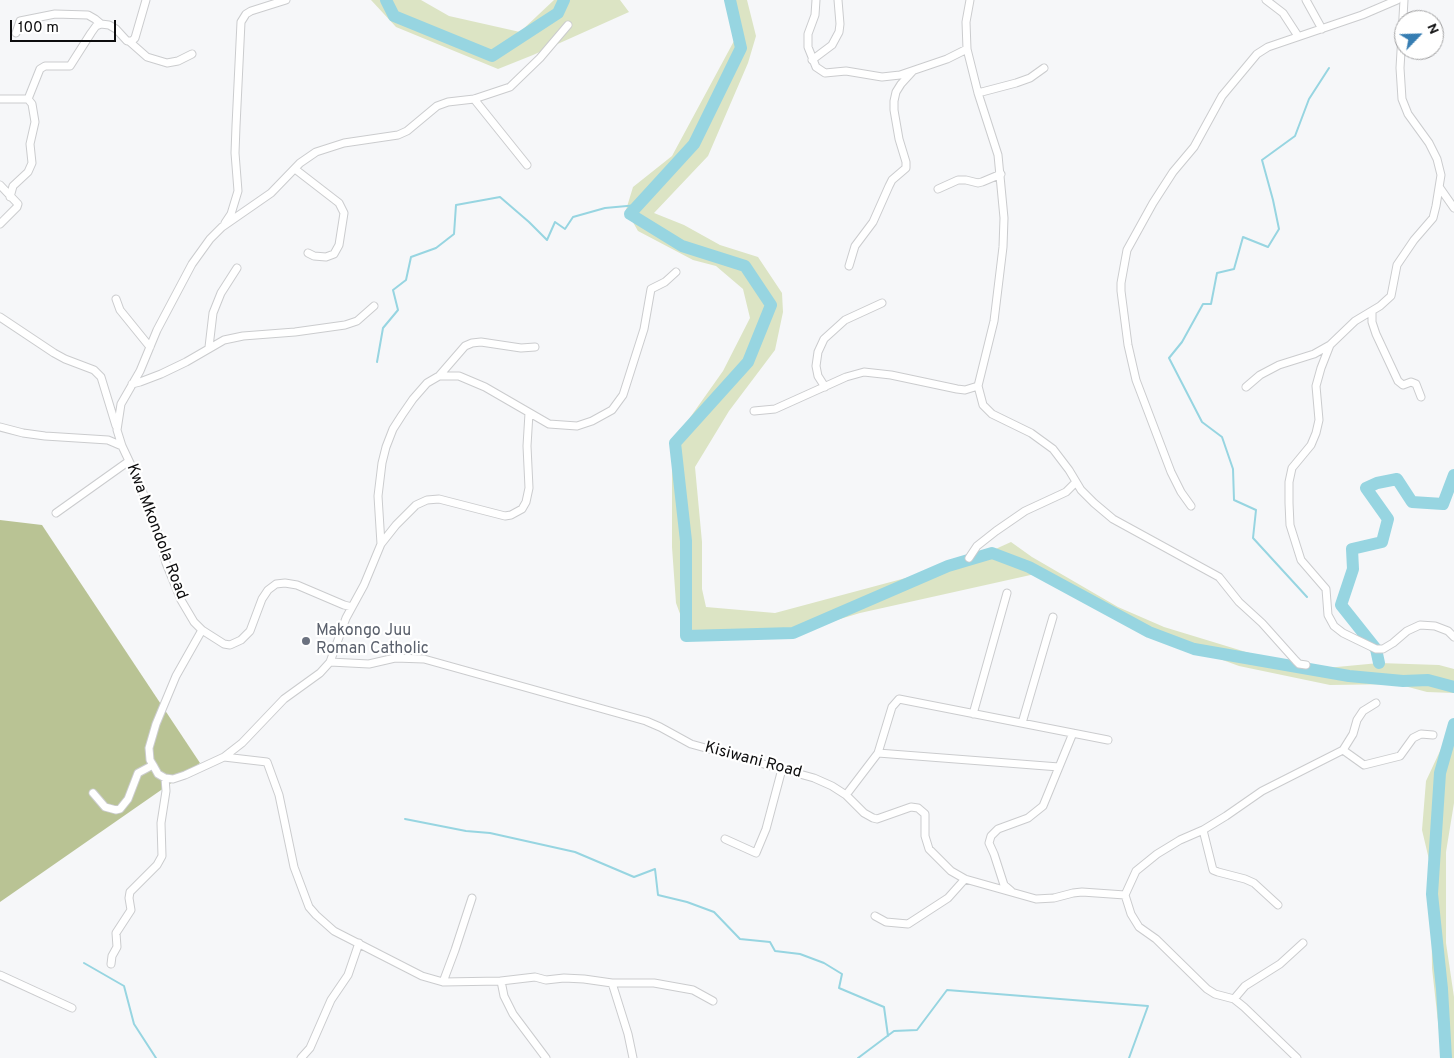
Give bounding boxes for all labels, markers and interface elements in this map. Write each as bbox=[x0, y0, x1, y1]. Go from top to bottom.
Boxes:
scale bar bbox=[12, 10, 119, 42]
north arrow bbox=[1394, 10, 1444, 60]
text: 100 m bbox=[18, 19, 59, 38]
text: N bbox=[1422, 21, 1442, 37]
street label: Kwa Mkondola Road bbox=[121, 461, 191, 603]
place label: Makongo Juu Roman Catholic bbox=[316, 622, 429, 660]
marker: Makongo Juu Roman Catholic bbox=[300, 635, 312, 647]
street label: Kisiwani Road bbox=[702, 739, 804, 783]

